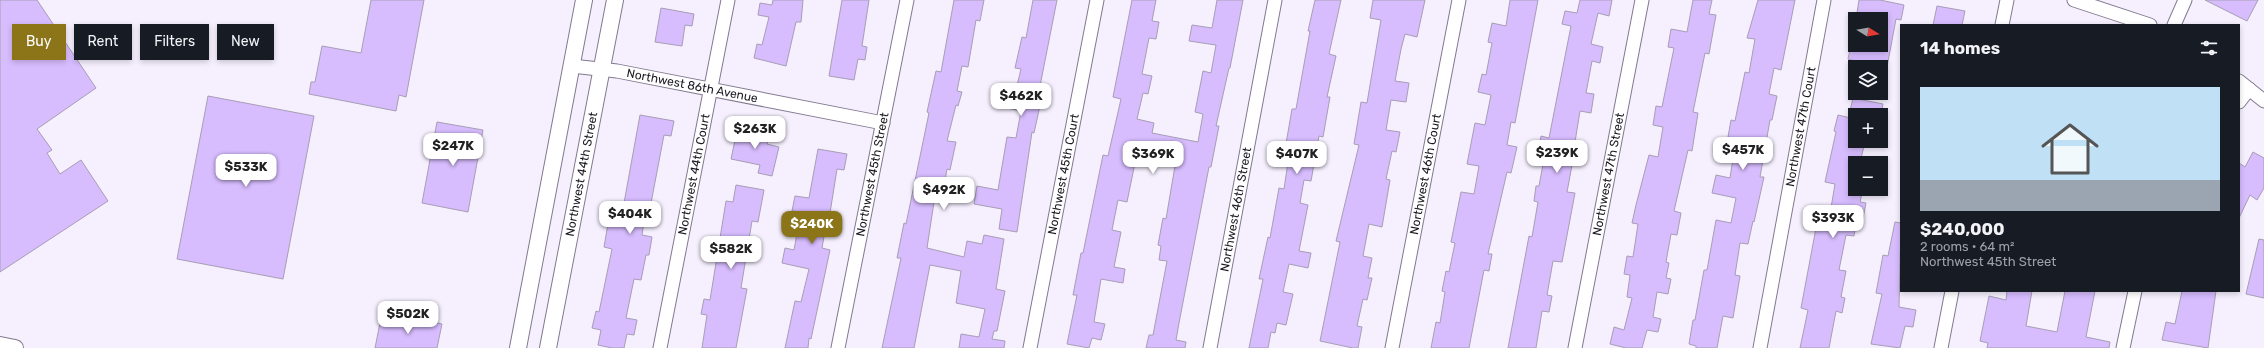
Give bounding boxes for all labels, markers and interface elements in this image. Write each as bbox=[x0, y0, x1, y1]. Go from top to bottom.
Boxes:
north arrow bbox=[1848, 12, 1888, 52]
map controls bbox=[1848, 12, 1888, 196]
chip: Buy bbox=[12, 24, 66, 60]
chip: Rent bbox=[74, 24, 132, 60]
chip: Filters bbox=[140, 24, 209, 60]
chip: New bbox=[217, 24, 274, 60]
icon: filters bbox=[2198, 37, 2220, 59]
text: 14 homes bbox=[1920, 38, 2000, 58]
button: layers bbox=[1848, 60, 1888, 100]
street label: Northwest 47th Court bbox=[1783, 65, 1819, 188]
street label: Northwest 86th Avenue bbox=[626, 66, 759, 105]
pin: $462K bbox=[993, 83, 1049, 117]
text: $462K bbox=[999, 88, 1043, 103]
button: + bbox=[1848, 108, 1888, 148]
street label: Northwest 44th Street bbox=[563, 111, 600, 238]
street label: Northwest 45th Street bbox=[853, 111, 892, 238]
street label: Northwest 47th Street bbox=[1590, 111, 1627, 237]
street label: Northwest 44th Court bbox=[675, 112, 713, 236]
street label: Northwest 45th Court bbox=[1045, 112, 1082, 236]
street label: Northwest 46th Court bbox=[1407, 112, 1444, 236]
icon: home bbox=[2034, 113, 2106, 185]
pin: $263K bbox=[727, 116, 783, 150]
text: $263K bbox=[734, 121, 776, 136]
pin: $247K bbox=[425, 133, 481, 167]
pin: $457K bbox=[1715, 137, 1771, 171]
text: $247K bbox=[432, 138, 474, 153]
pin: $239K bbox=[1529, 140, 1585, 174]
pin: $369K bbox=[1125, 141, 1181, 175]
pin: $407K bbox=[1269, 141, 1325, 175]
text: $457K bbox=[1722, 142, 1764, 157]
text: $239K bbox=[1536, 145, 1578, 160]
text: $369K bbox=[1132, 146, 1174, 161]
street label: Northwest 46th Street bbox=[1217, 146, 1254, 273]
text: $407K bbox=[1276, 146, 1318, 161]
pin: $533K bbox=[218, 154, 274, 188]
button: − bbox=[1848, 156, 1888, 196]
text: $533K bbox=[225, 159, 267, 174]
pin: $492K bbox=[916, 177, 972, 211]
text: $492K bbox=[923, 182, 965, 197]
pin: $404K bbox=[602, 201, 658, 235]
pin: $393K bbox=[1805, 205, 1861, 239]
text: $404K bbox=[608, 206, 652, 221]
text: $393K bbox=[1812, 210, 1854, 225]
pin: $240K bbox=[784, 211, 840, 245]
text: $240K bbox=[790, 216, 834, 231]
text: $240,000 bbox=[1920, 219, 2005, 239]
pin: $582K bbox=[703, 236, 759, 270]
text: 2 rooms · 64 m² bbox=[1920, 239, 2015, 254]
text: $582K bbox=[710, 241, 752, 256]
text: Northwest 45th Street bbox=[1920, 254, 2056, 269]
pin: $502K bbox=[380, 301, 436, 335]
text: $502K bbox=[387, 306, 430, 321]

